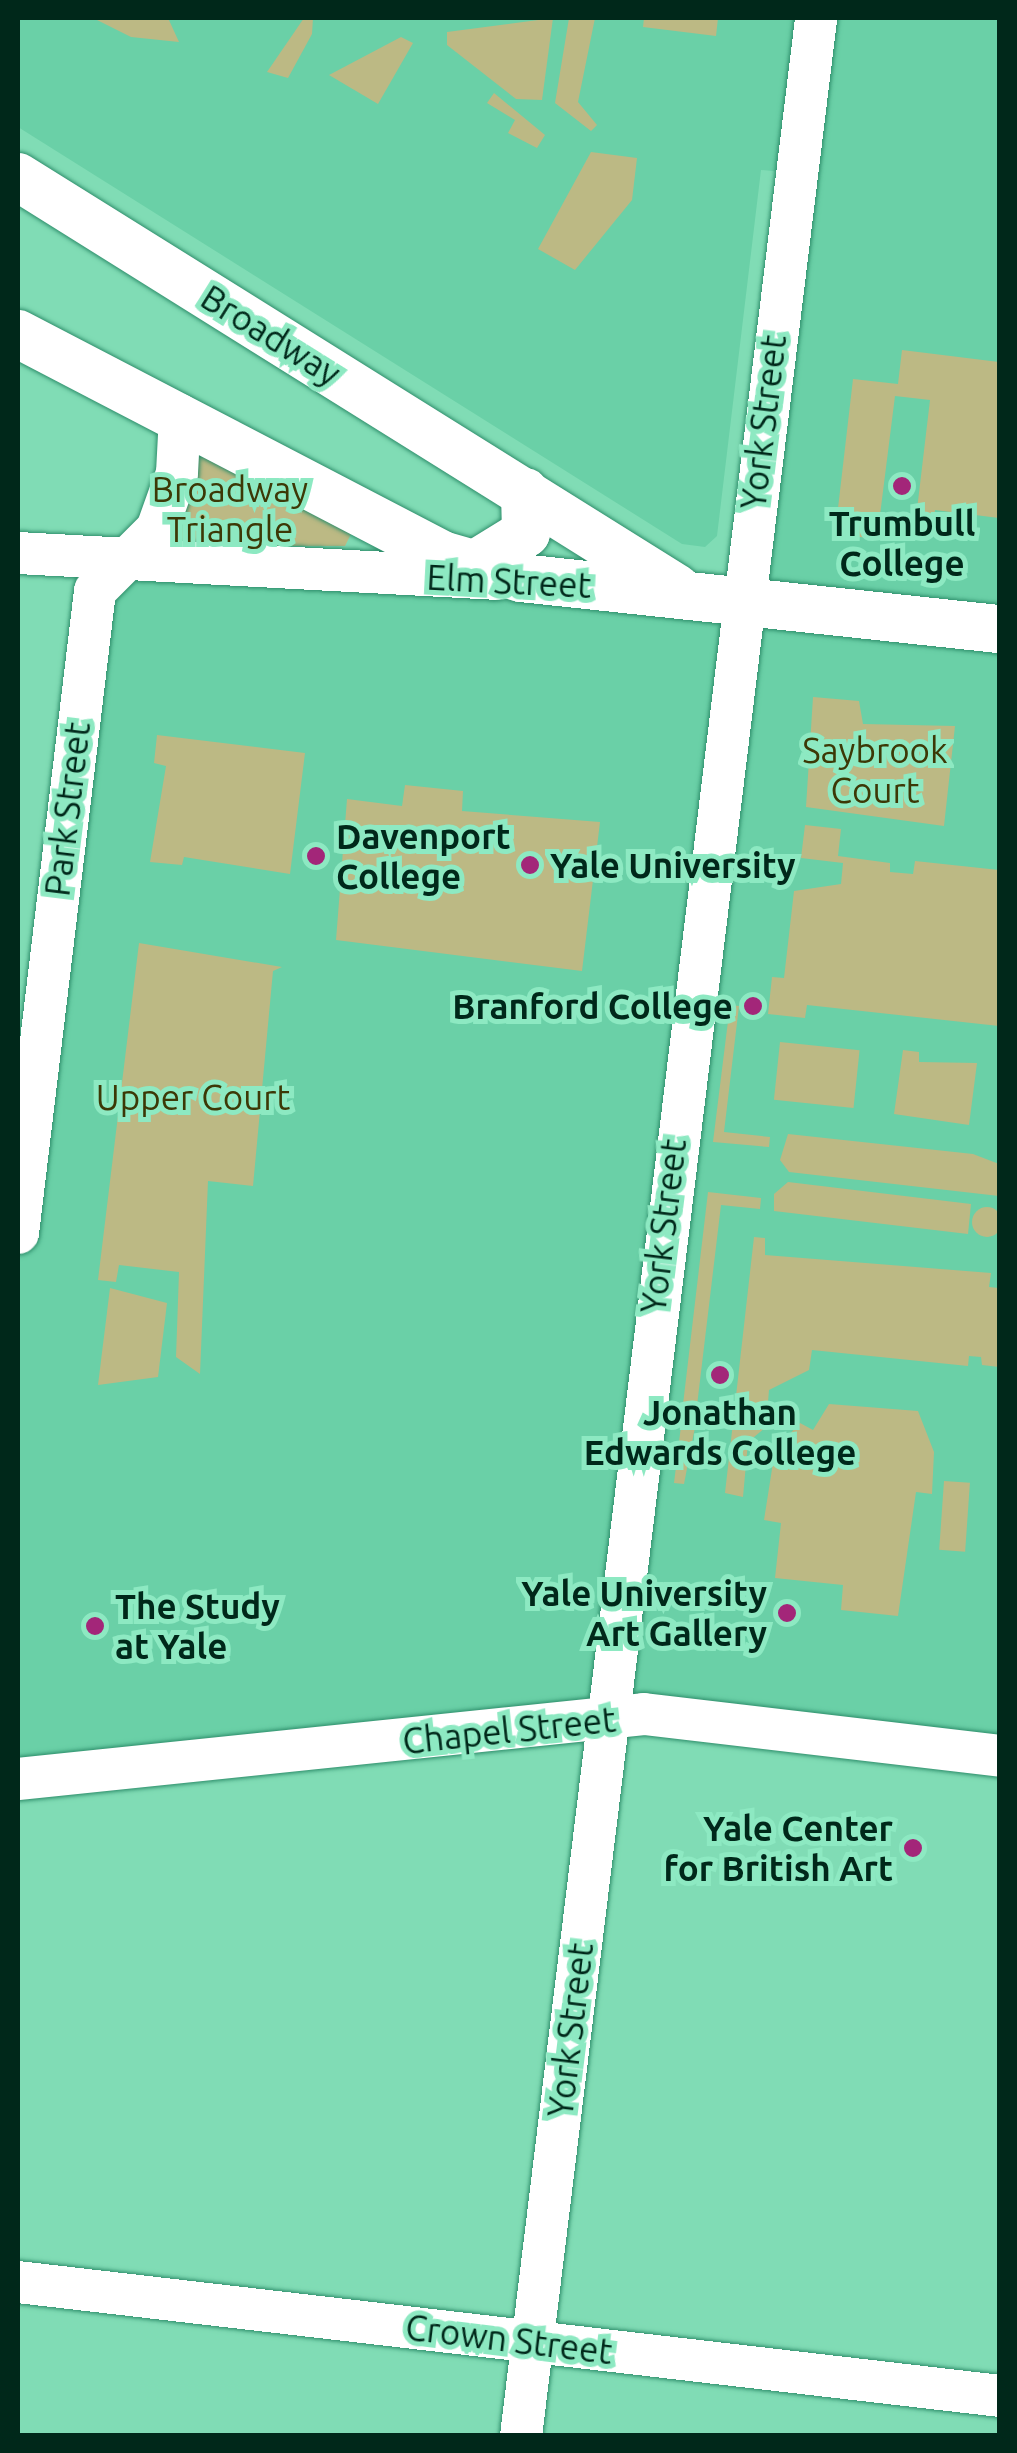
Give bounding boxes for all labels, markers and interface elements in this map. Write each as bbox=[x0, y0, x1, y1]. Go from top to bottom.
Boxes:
street label: Broadway bbox=[194, 276, 348, 394]
street label: York Street bbox=[731, 332, 795, 512]
park label: Broadway Triangle bbox=[152, 468, 308, 550]
marker: Trumbull College bbox=[891, 475, 913, 497]
place label: Trumbull College bbox=[829, 502, 975, 584]
street label: Elm Street bbox=[426, 556, 592, 606]
street label: Park Street bbox=[35, 719, 99, 899]
park label: Saybrook Court bbox=[802, 729, 948, 811]
place label: Davenport College bbox=[336, 815, 511, 897]
place label: Yale University bbox=[550, 844, 796, 886]
marker: Davenport College bbox=[305, 845, 327, 867]
marker: Yale University bbox=[519, 854, 541, 876]
place label: Branford College bbox=[452, 985, 733, 1027]
marker: Branford College bbox=[742, 995, 764, 1017]
park label: Upper Court bbox=[96, 1076, 290, 1118]
street label: York Street bbox=[631, 1136, 695, 1316]
marker: Jonathan Edwards College bbox=[709, 1364, 731, 1386]
place label: Jonathan Edwards College bbox=[584, 1391, 856, 1473]
place label: Yale University Art Gallery bbox=[521, 1572, 767, 1654]
place label: The Study at Yale bbox=[115, 1585, 280, 1667]
marker: Yale University Art Gallery bbox=[776, 1602, 798, 1624]
marker: The Study at Yale bbox=[84, 1615, 106, 1637]
street label: Chapel Street bbox=[400, 1698, 618, 1762]
place label: Yale Center for British Art bbox=[664, 1807, 893, 1889]
marker: Yale Center for British Art bbox=[902, 1837, 924, 1859]
street label: York Street bbox=[538, 1940, 602, 2120]
street label: Crown Street bbox=[403, 2305, 615, 2373]

